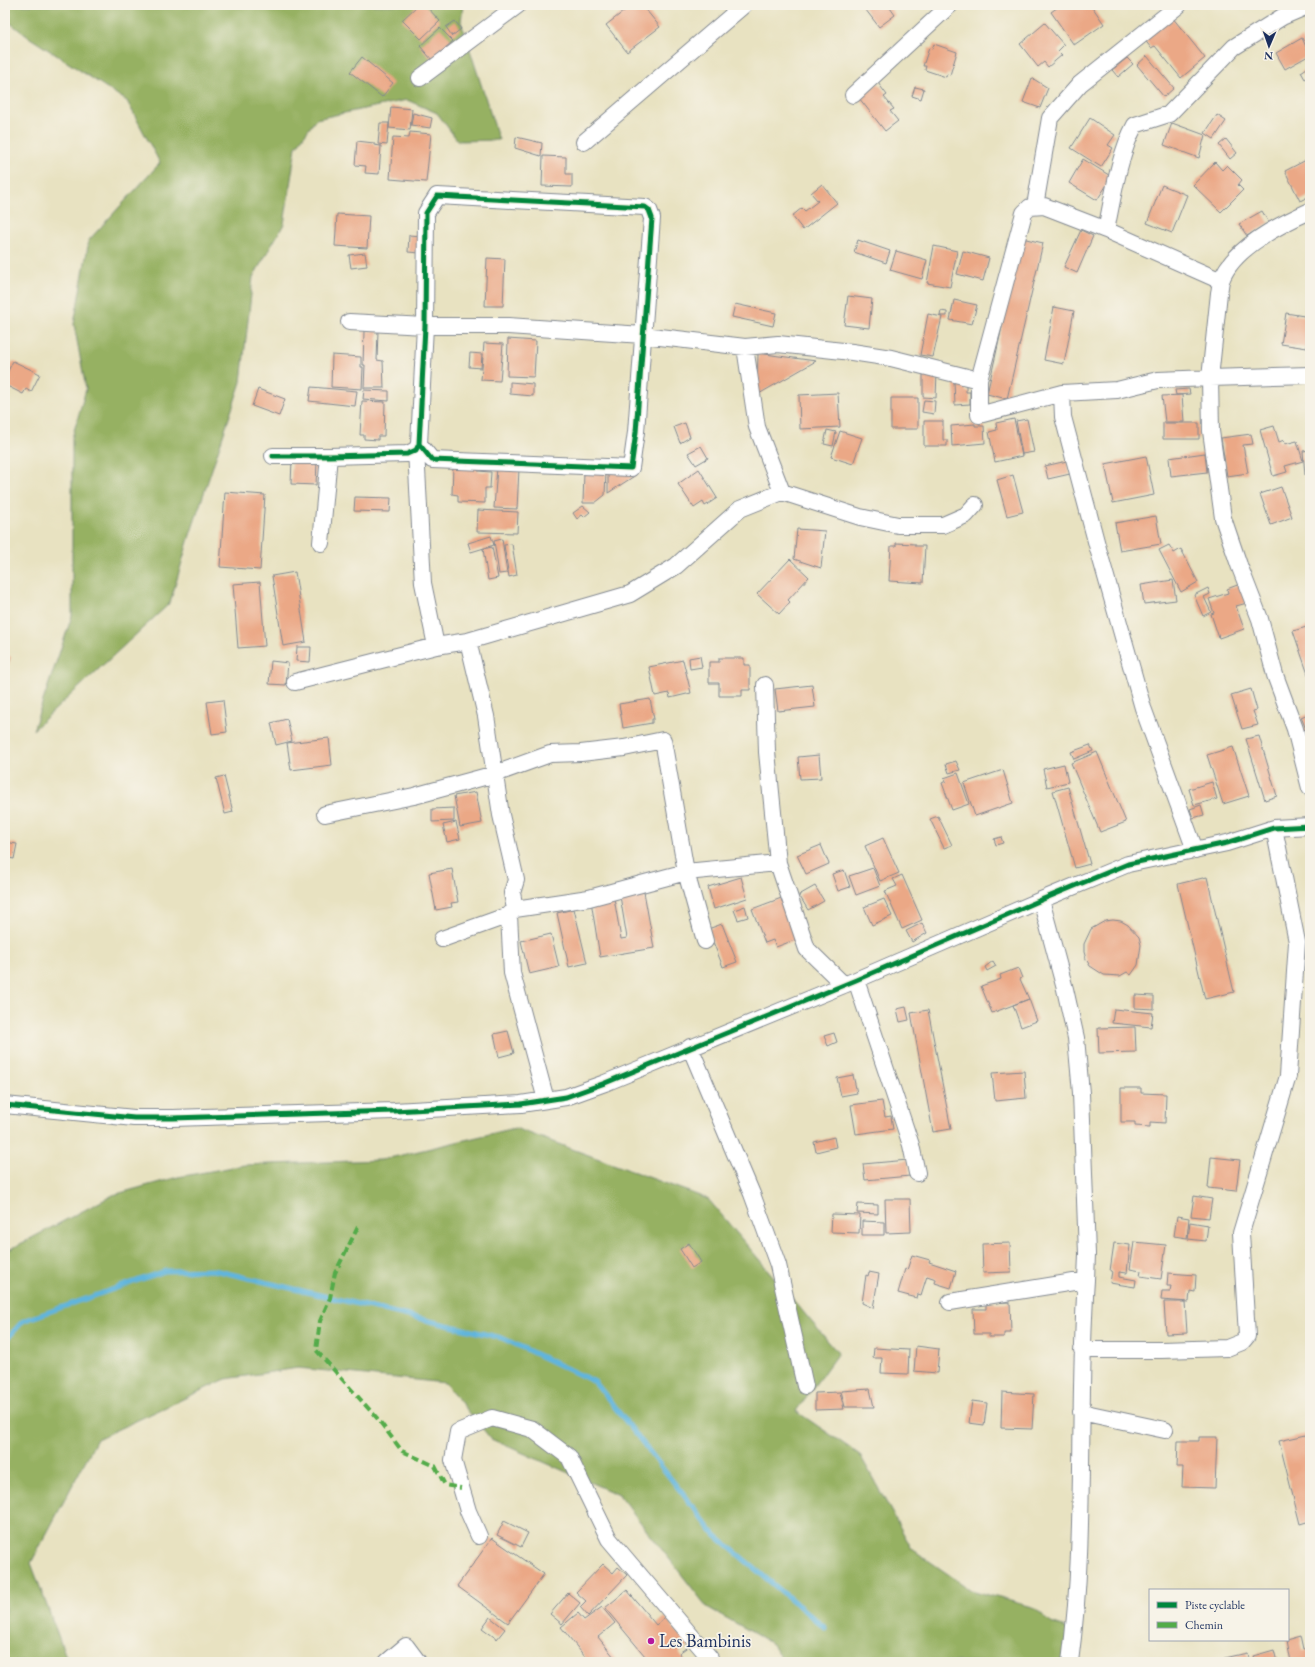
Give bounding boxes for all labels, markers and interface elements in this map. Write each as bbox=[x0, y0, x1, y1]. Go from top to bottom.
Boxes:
north arrow bbox=[1249, 26, 1289, 66]
text: N bbox=[1264, 49, 1273, 63]
legend bbox=[1149, 1589, 1289, 1641]
text: Piste cyclable bbox=[1185, 1597, 1245, 1613]
text: Chemin bbox=[1185, 1617, 1224, 1633]
place label: Les Bambinis bbox=[659, 1629, 751, 1652]
marker: Les Bambinis bbox=[646, 1636, 656, 1646]

